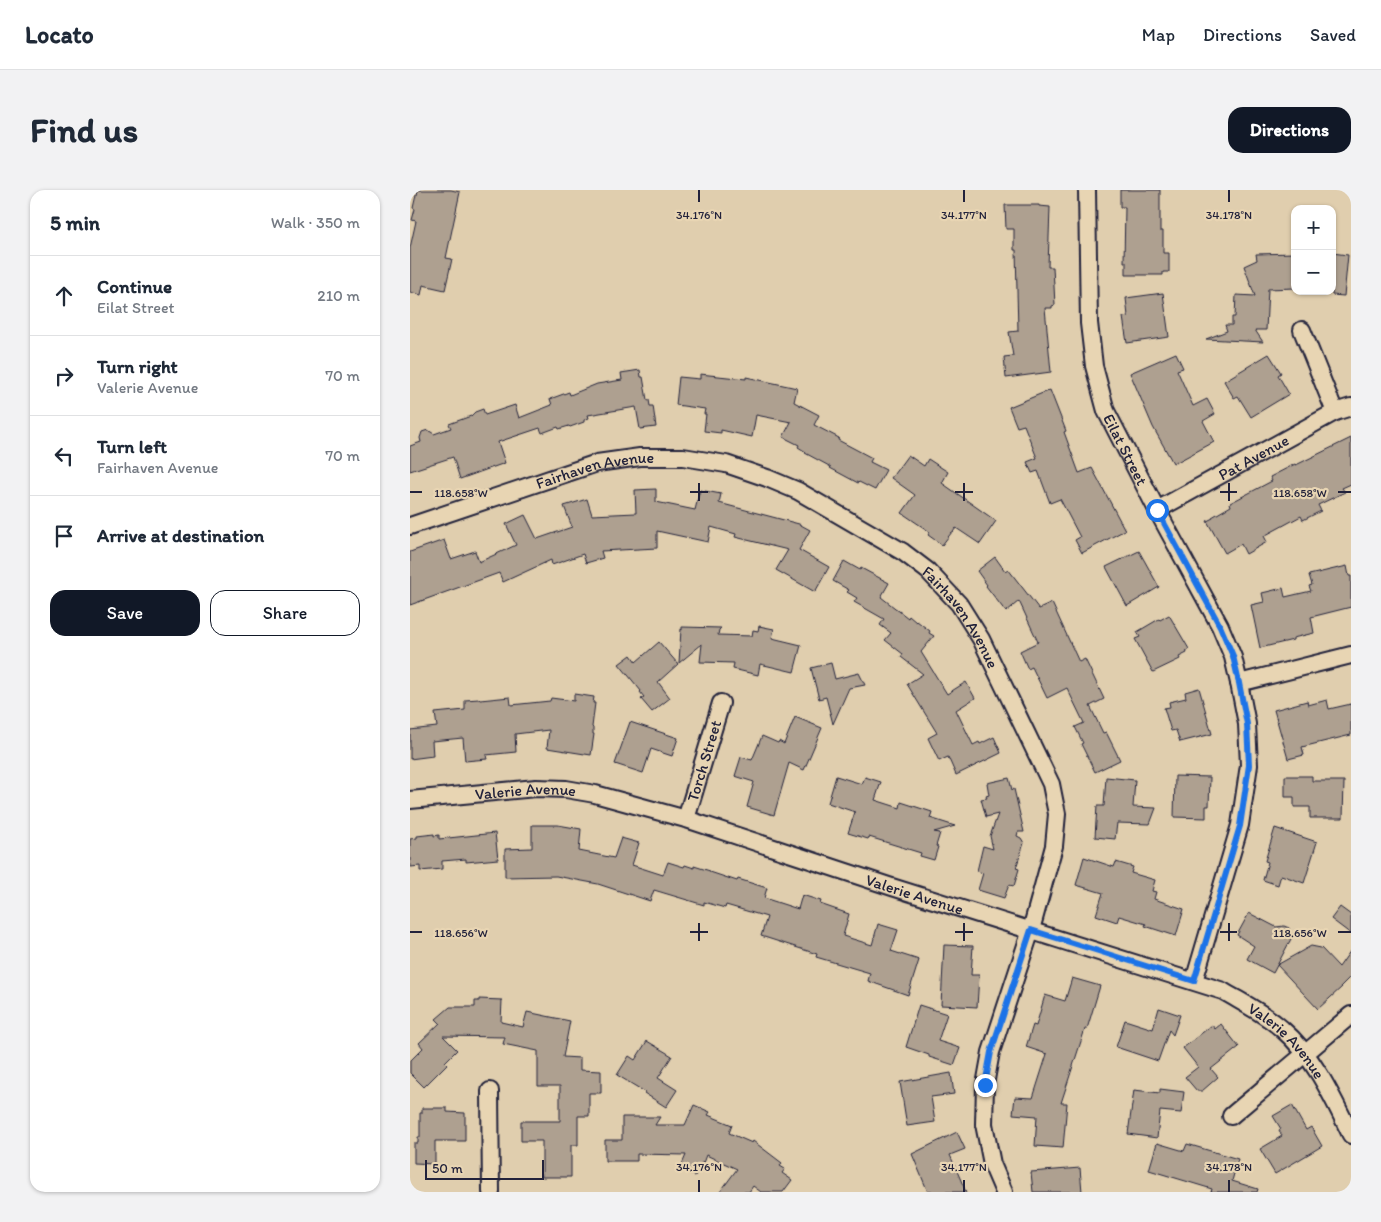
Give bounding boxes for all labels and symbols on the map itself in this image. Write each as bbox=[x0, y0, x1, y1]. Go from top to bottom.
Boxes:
text: 34.176°N bbox=[676, 208, 722, 222]
text: 34.177°N bbox=[941, 208, 987, 222]
text: 34.178°N bbox=[1206, 208, 1252, 222]
street label: Eilat Street bbox=[1099, 411, 1152, 488]
street label: Pat Avenue bbox=[1215, 430, 1292, 484]
street label: Fairhaven Avenue bbox=[533, 448, 654, 493]
text: 118.658°W bbox=[434, 486, 488, 500]
text: 118.658°W bbox=[1273, 486, 1327, 500]
route start bbox=[1146, 499, 1169, 522]
street label: Fairhaven Avenue bbox=[919, 561, 1003, 671]
street label: Torch Street bbox=[683, 718, 725, 804]
street label: Valerie Avenue bbox=[474, 779, 578, 804]
street label: Valerie Avenue bbox=[863, 870, 966, 919]
text: 118.656°W bbox=[434, 926, 488, 940]
text: 118.656°W bbox=[1273, 926, 1327, 940]
street label: Valerie Avenue bbox=[1245, 999, 1329, 1082]
route end bbox=[974, 1074, 997, 1097]
scale bar bbox=[425, 1157, 544, 1180]
text: 34.176°N bbox=[676, 1160, 722, 1174]
text: 34.177°N bbox=[941, 1160, 987, 1174]
text: 34.178°N bbox=[1206, 1160, 1252, 1174]

